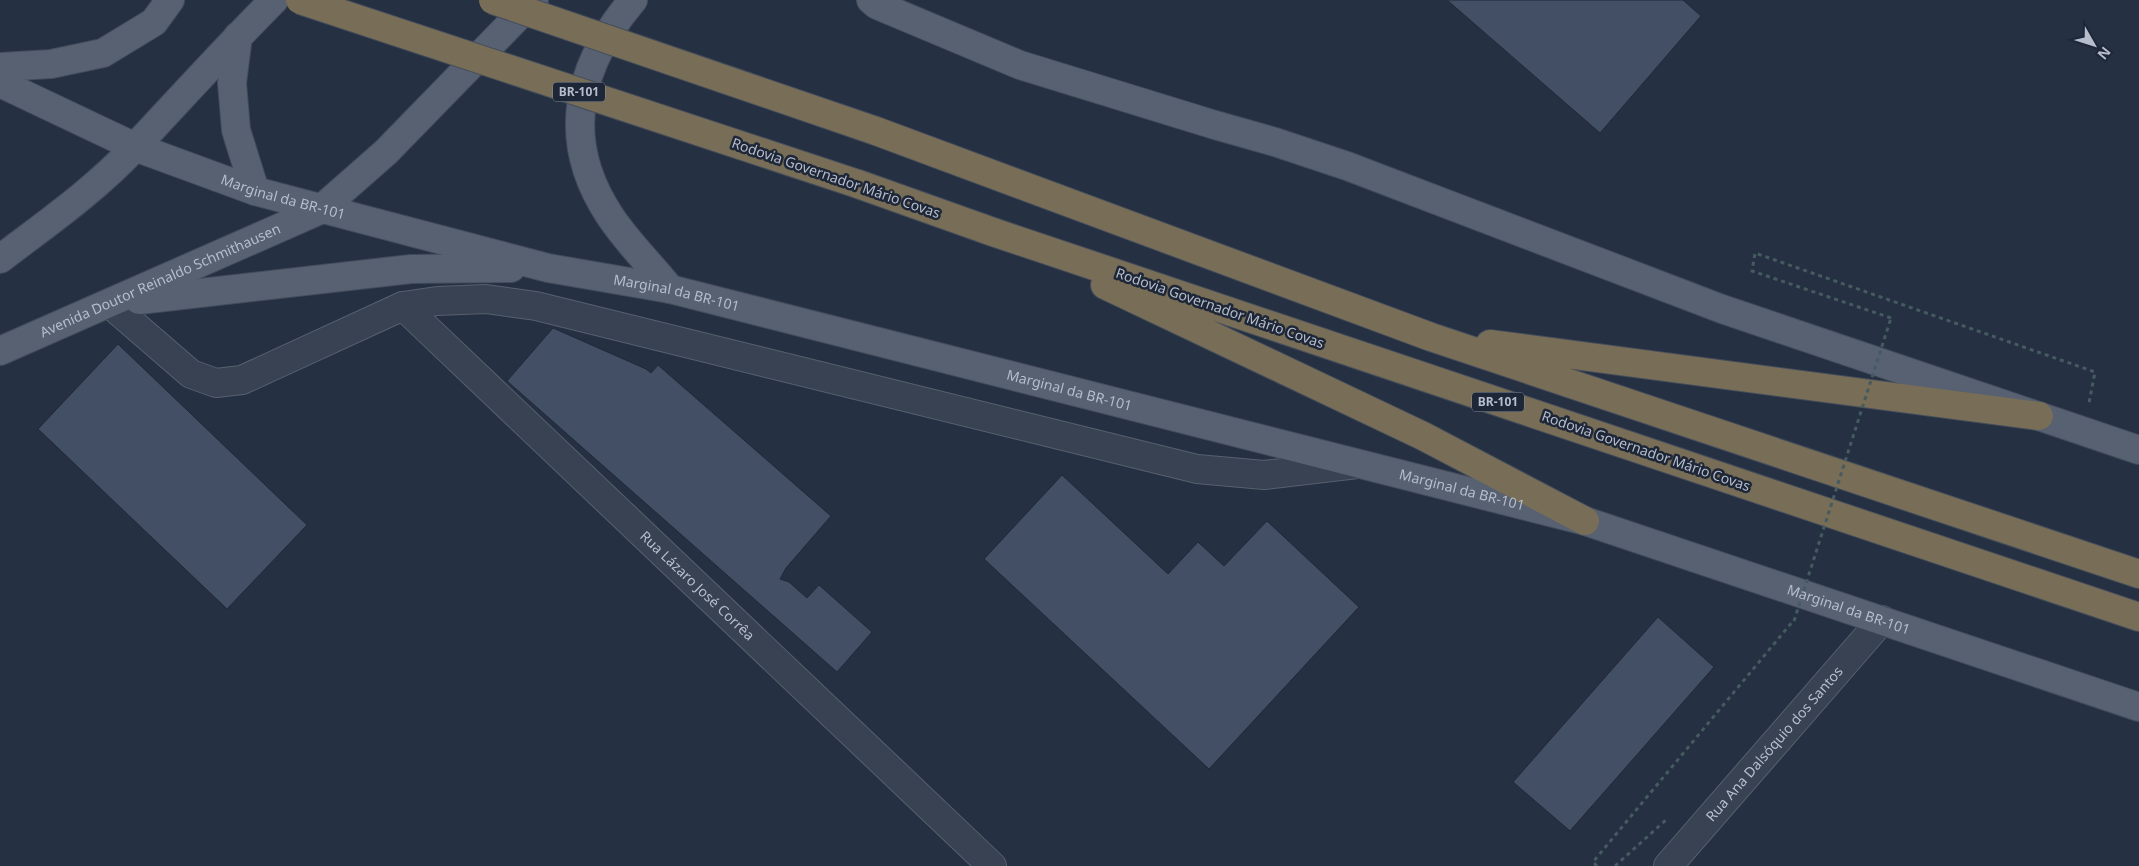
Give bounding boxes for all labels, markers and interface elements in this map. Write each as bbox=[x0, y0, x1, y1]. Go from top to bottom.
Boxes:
north arrow bbox=[2069, 20, 2119, 70]
text: N bbox=[2094, 43, 2115, 64]
road number: BR-101 bbox=[553, 82, 605, 101]
street label: Rodovia Governador Mário Covas bbox=[729, 133, 943, 222]
street label: Marginal da BR-101 bbox=[218, 169, 348, 223]
street label: Avenida Doutor Reinaldo Schmithausen bbox=[37, 219, 283, 341]
street label: Rodovia Governador Mário Covas bbox=[1113, 263, 1327, 352]
street label: Marginal da BR-101 bbox=[612, 269, 742, 315]
street label: Marginal da BR-101 bbox=[1005, 365, 1134, 415]
road number: BR-101 bbox=[1472, 392, 1524, 412]
street label: Rodovia Governador Mário Covas bbox=[1539, 406, 1753, 495]
street label: Marginal da BR-101 bbox=[1397, 464, 1527, 514]
street label: Rua Lázaro José Corrêa bbox=[636, 526, 759, 644]
street label: Marginal da BR-101 bbox=[1785, 580, 1913, 639]
street label: Rua Ana Dalsóquio dos Santos bbox=[1701, 662, 1847, 825]

